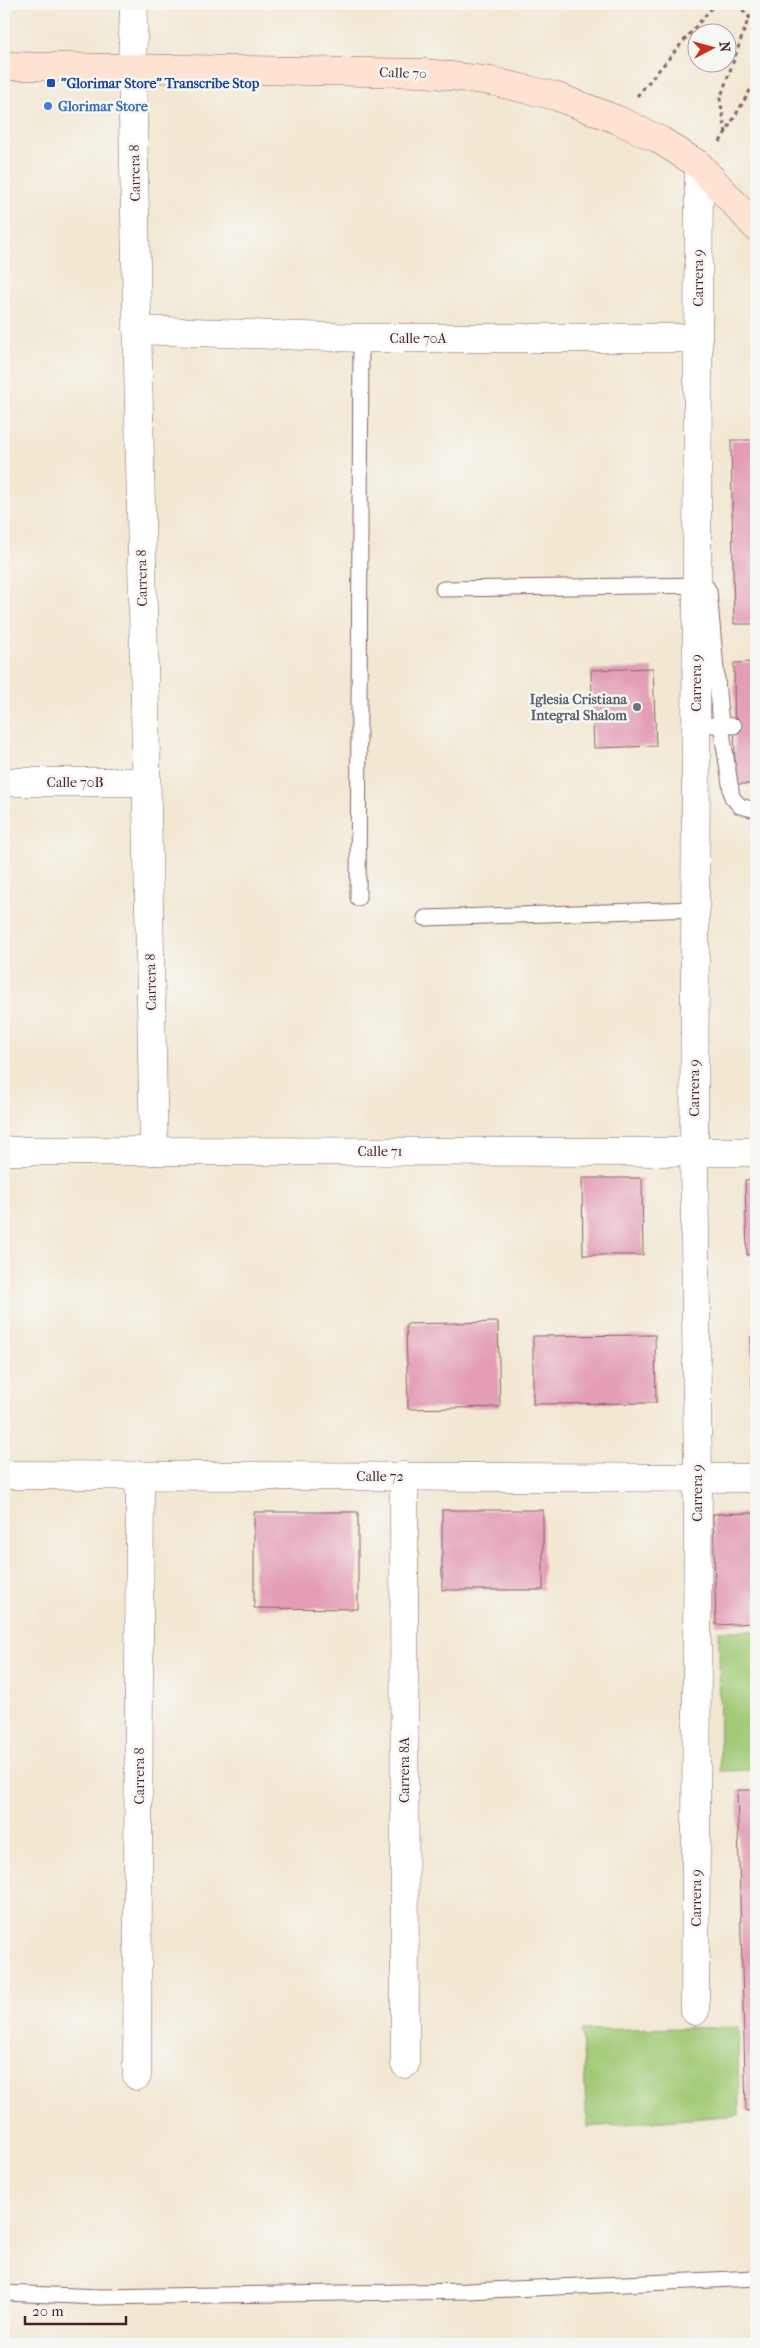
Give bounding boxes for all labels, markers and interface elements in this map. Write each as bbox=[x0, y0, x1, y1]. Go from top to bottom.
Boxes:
north arrow bbox=[688, 22, 738, 72]
text: N bbox=[715, 41, 733, 53]
street label: Calle 70 bbox=[379, 64, 427, 82]
place label: "Glorimar Store" Transcribe Stop bbox=[60, 75, 260, 92]
marker: "Glorimar Store" Transcribe Stop bbox=[45, 77, 57, 89]
place label: Glorimar Store bbox=[58, 98, 148, 115]
marker: Glorimar Store bbox=[42, 100, 54, 112]
street label: Carrera 8 bbox=[126, 144, 144, 202]
street label: Carrera 9 bbox=[690, 249, 707, 307]
street label: Calle 70A bbox=[390, 330, 447, 347]
street label: Carrera 8 bbox=[133, 549, 151, 607]
street label: Carrera 9 bbox=[688, 654, 705, 712]
place label: Iglesia Cristiana Integral Shalom bbox=[530, 691, 628, 724]
marker: Iglesia Cristiana Integral Shalom bbox=[631, 701, 643, 713]
street label: Calle 70B bbox=[46, 774, 104, 791]
street label: Carrera 8 bbox=[142, 953, 160, 1011]
street label: Carrera 9 bbox=[686, 1059, 703, 1117]
street label: Calle 71 bbox=[357, 1143, 403, 1160]
street label: Carrera 9 bbox=[689, 1464, 706, 1522]
street label: Calle 72 bbox=[356, 1468, 404, 1485]
street label: Carrera 8A bbox=[396, 1736, 413, 1803]
street label: Carrera 8 bbox=[131, 1747, 148, 1805]
street label: Carrera 9 bbox=[688, 1869, 705, 1927]
scale bar bbox=[25, 2293, 126, 2325]
text: 20 m bbox=[32, 2302, 64, 2320]

